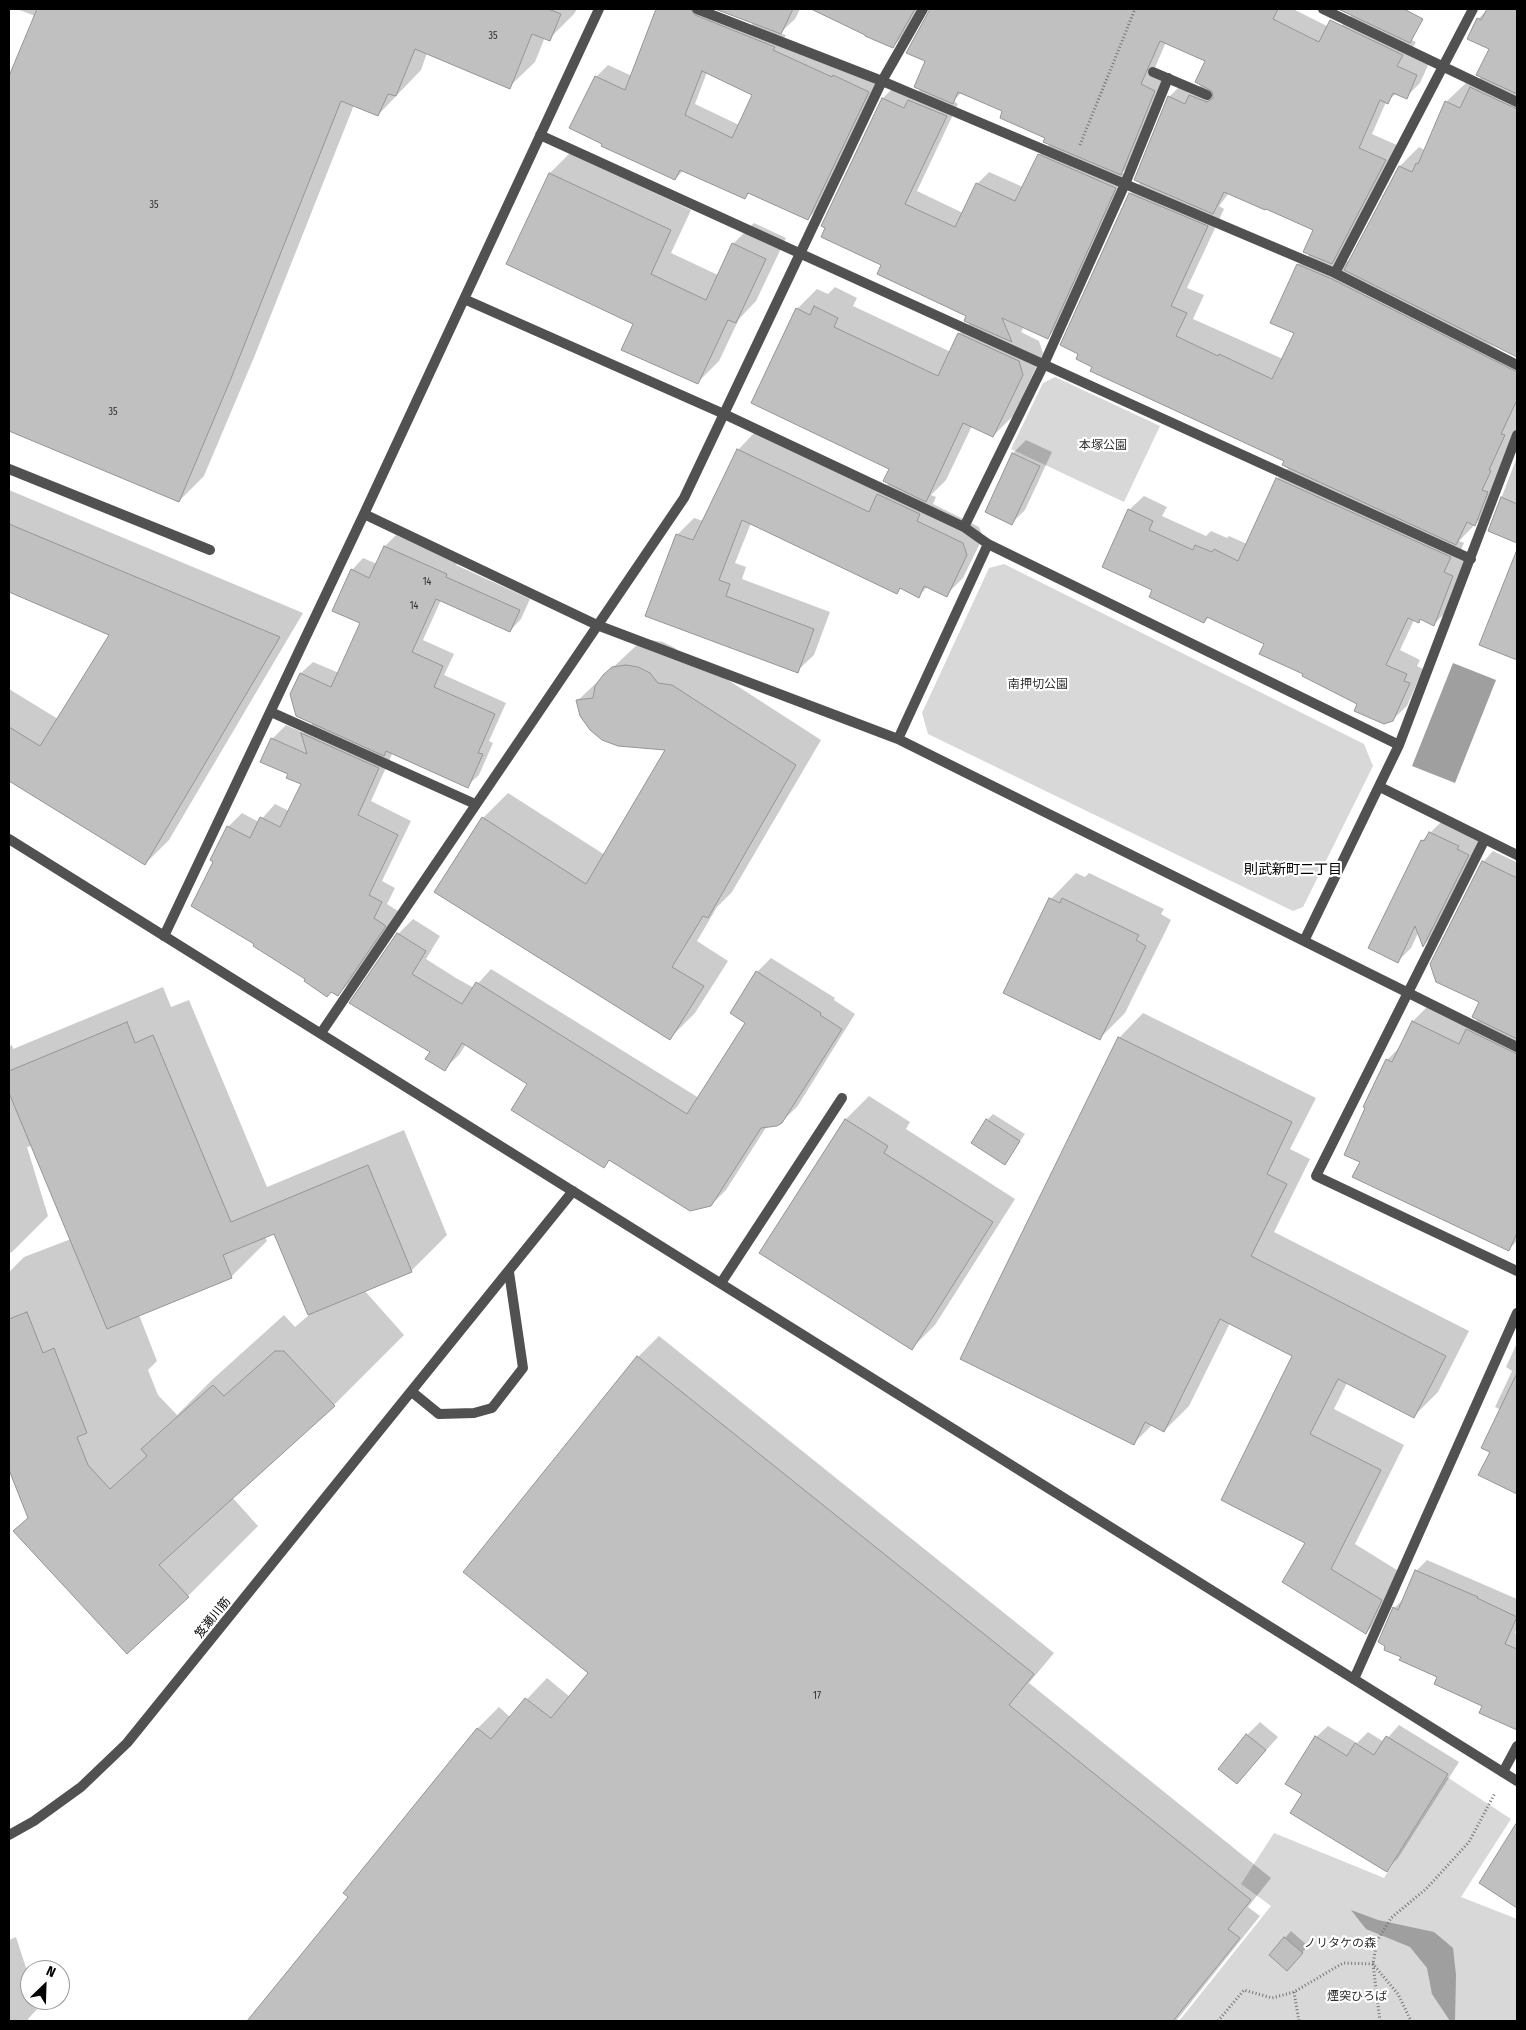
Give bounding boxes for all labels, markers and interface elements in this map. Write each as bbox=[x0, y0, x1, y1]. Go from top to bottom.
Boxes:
house number: 35 bbox=[488, 30, 498, 42]
house number: 35 bbox=[149, 199, 159, 211]
house number: 35 bbox=[108, 406, 118, 418]
park label: 本塚公園 bbox=[1079, 439, 1127, 453]
house number: 14 bbox=[423, 576, 431, 588]
house number: 14 bbox=[410, 600, 418, 612]
park label: 南押切公園 bbox=[1008, 678, 1068, 692]
district label: 則武新町二丁目 bbox=[1244, 862, 1342, 878]
street label: 笈瀬川筋 bbox=[192, 1595, 234, 1641]
house number: 17 bbox=[813, 1690, 821, 1702]
park label: ノリタケの森 bbox=[1304, 1937, 1376, 1951]
north arrow bbox=[20, 1960, 70, 2010]
text: N bbox=[44, 1962, 58, 1981]
park label: 煙突ひろば bbox=[1327, 1990, 1387, 2004]

